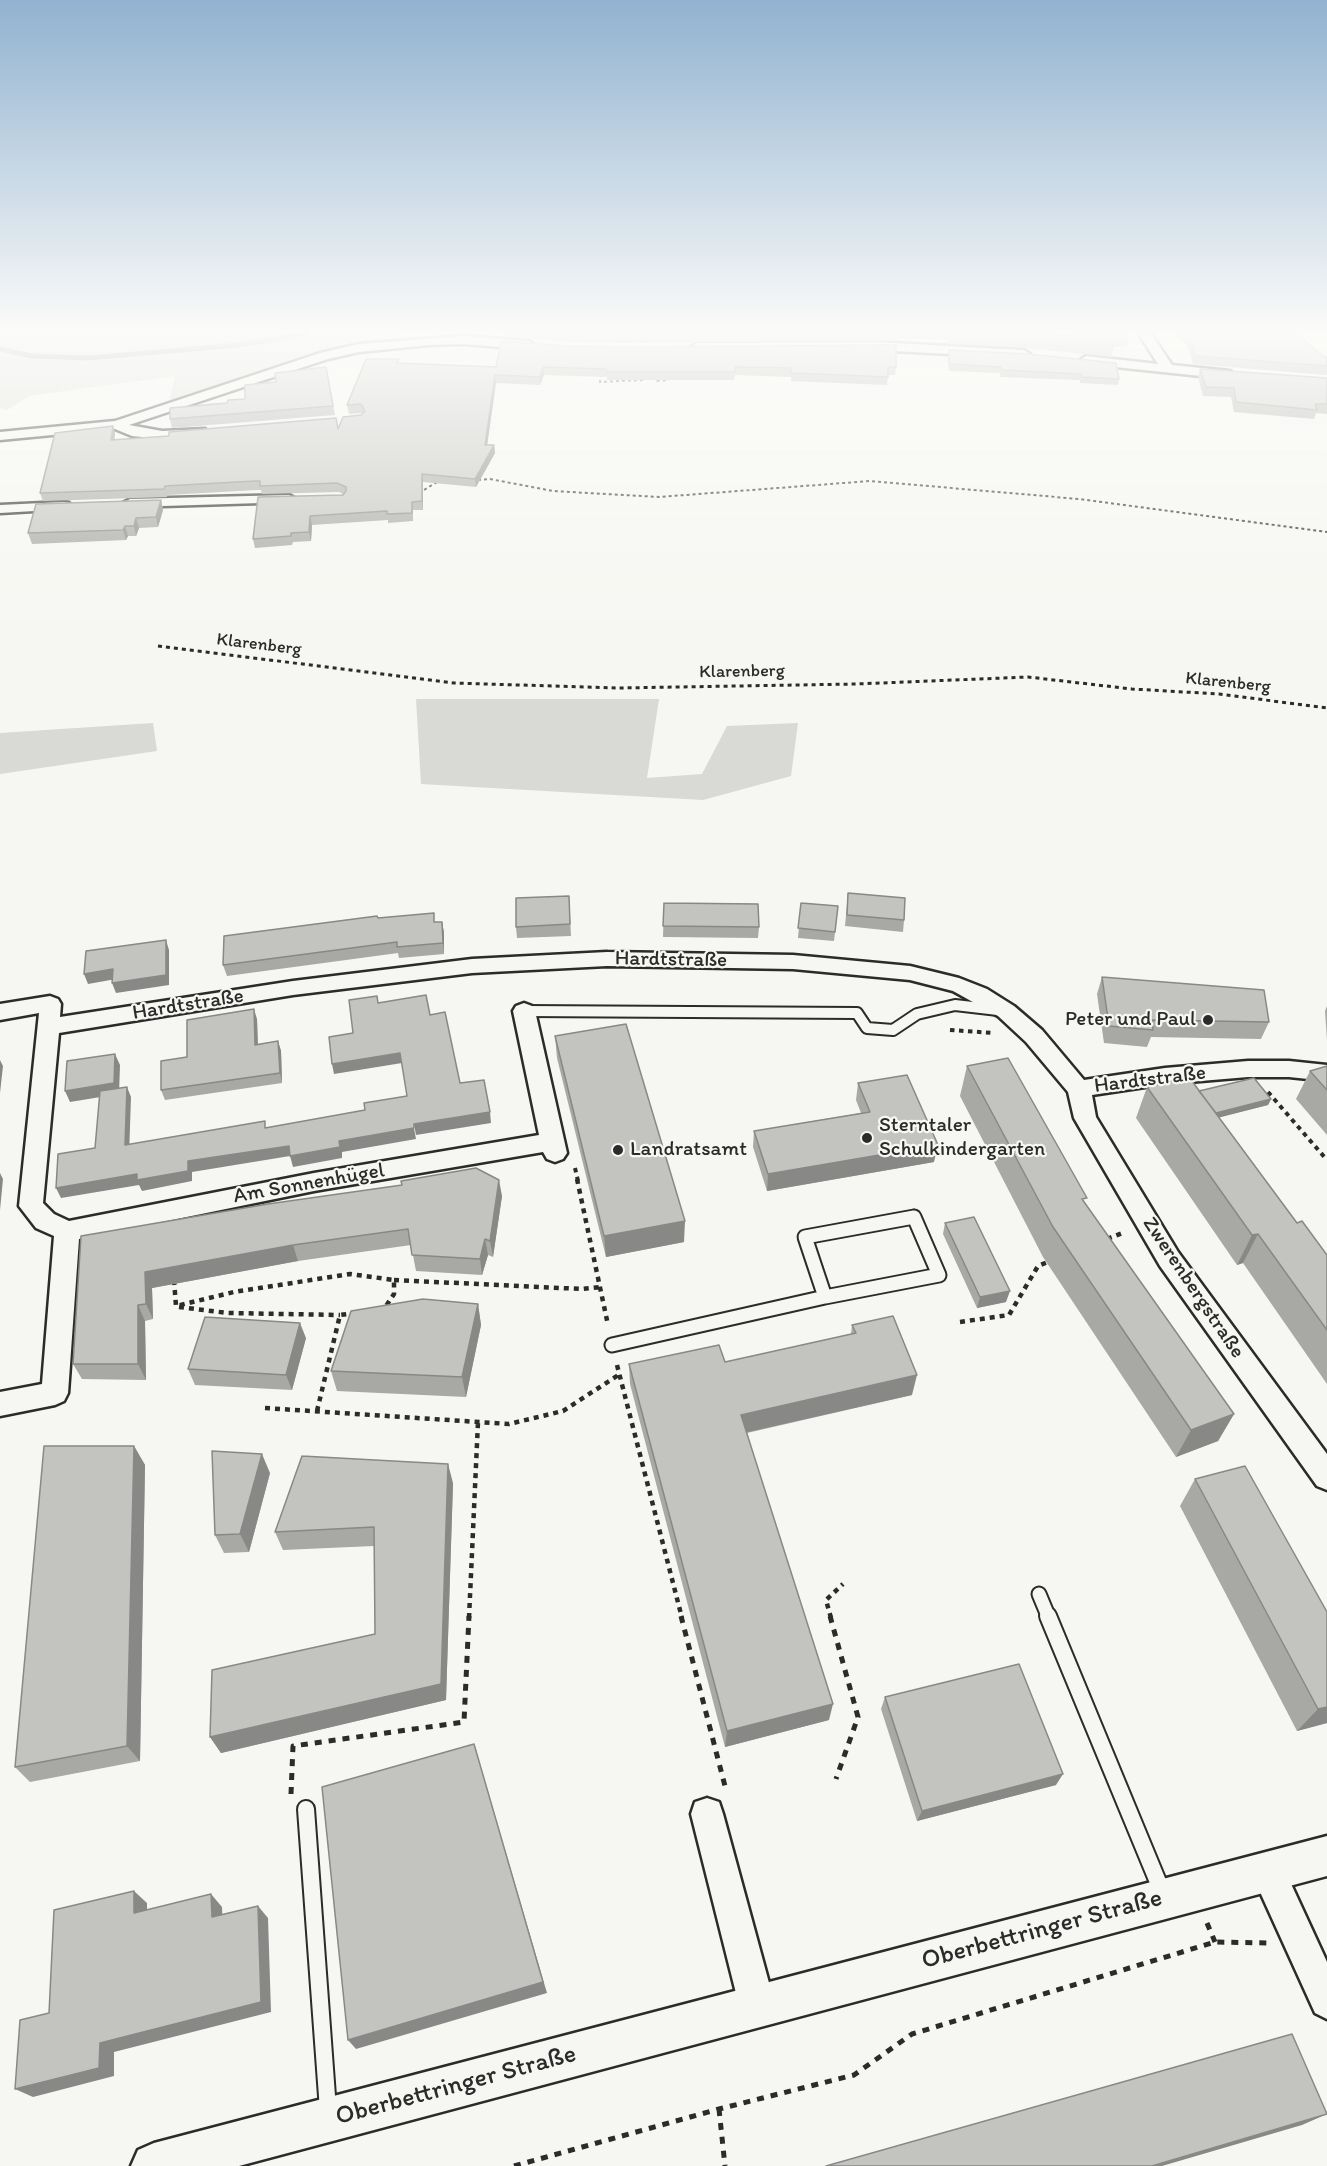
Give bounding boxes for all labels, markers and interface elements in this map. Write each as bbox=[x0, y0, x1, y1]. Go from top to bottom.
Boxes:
street label: Klarenberg bbox=[215, 629, 303, 661]
street label: Klarenberg bbox=[699, 660, 785, 684]
street label: Klarenberg bbox=[1184, 668, 1272, 698]
street label: Hardtstraße bbox=[615, 946, 727, 974]
street label: Hardtstraße bbox=[131, 984, 245, 1026]
place label: Peter und Paul bbox=[1065, 1007, 1196, 1033]
marker: Peter und Paul bbox=[1201, 1013, 1215, 1027]
street label: Hardtstraße bbox=[1093, 1061, 1207, 1099]
place label: Sterntaler Schulkindergarten bbox=[879, 1113, 1045, 1163]
marker: Sterntaler Schulkindergarten bbox=[860, 1131, 874, 1145]
place label: Landratsamt bbox=[630, 1137, 747, 1163]
marker: Landratsamt bbox=[611, 1143, 625, 1157]
street label: Am Sonnenhügel bbox=[231, 1158, 387, 1210]
street label: Zwerenbergstraße bbox=[1136, 1213, 1250, 1363]
street label: Oberbettringer Straße bbox=[918, 1883, 1166, 1977]
street label: Oberbettringer Straße bbox=[332, 2039, 580, 2133]

